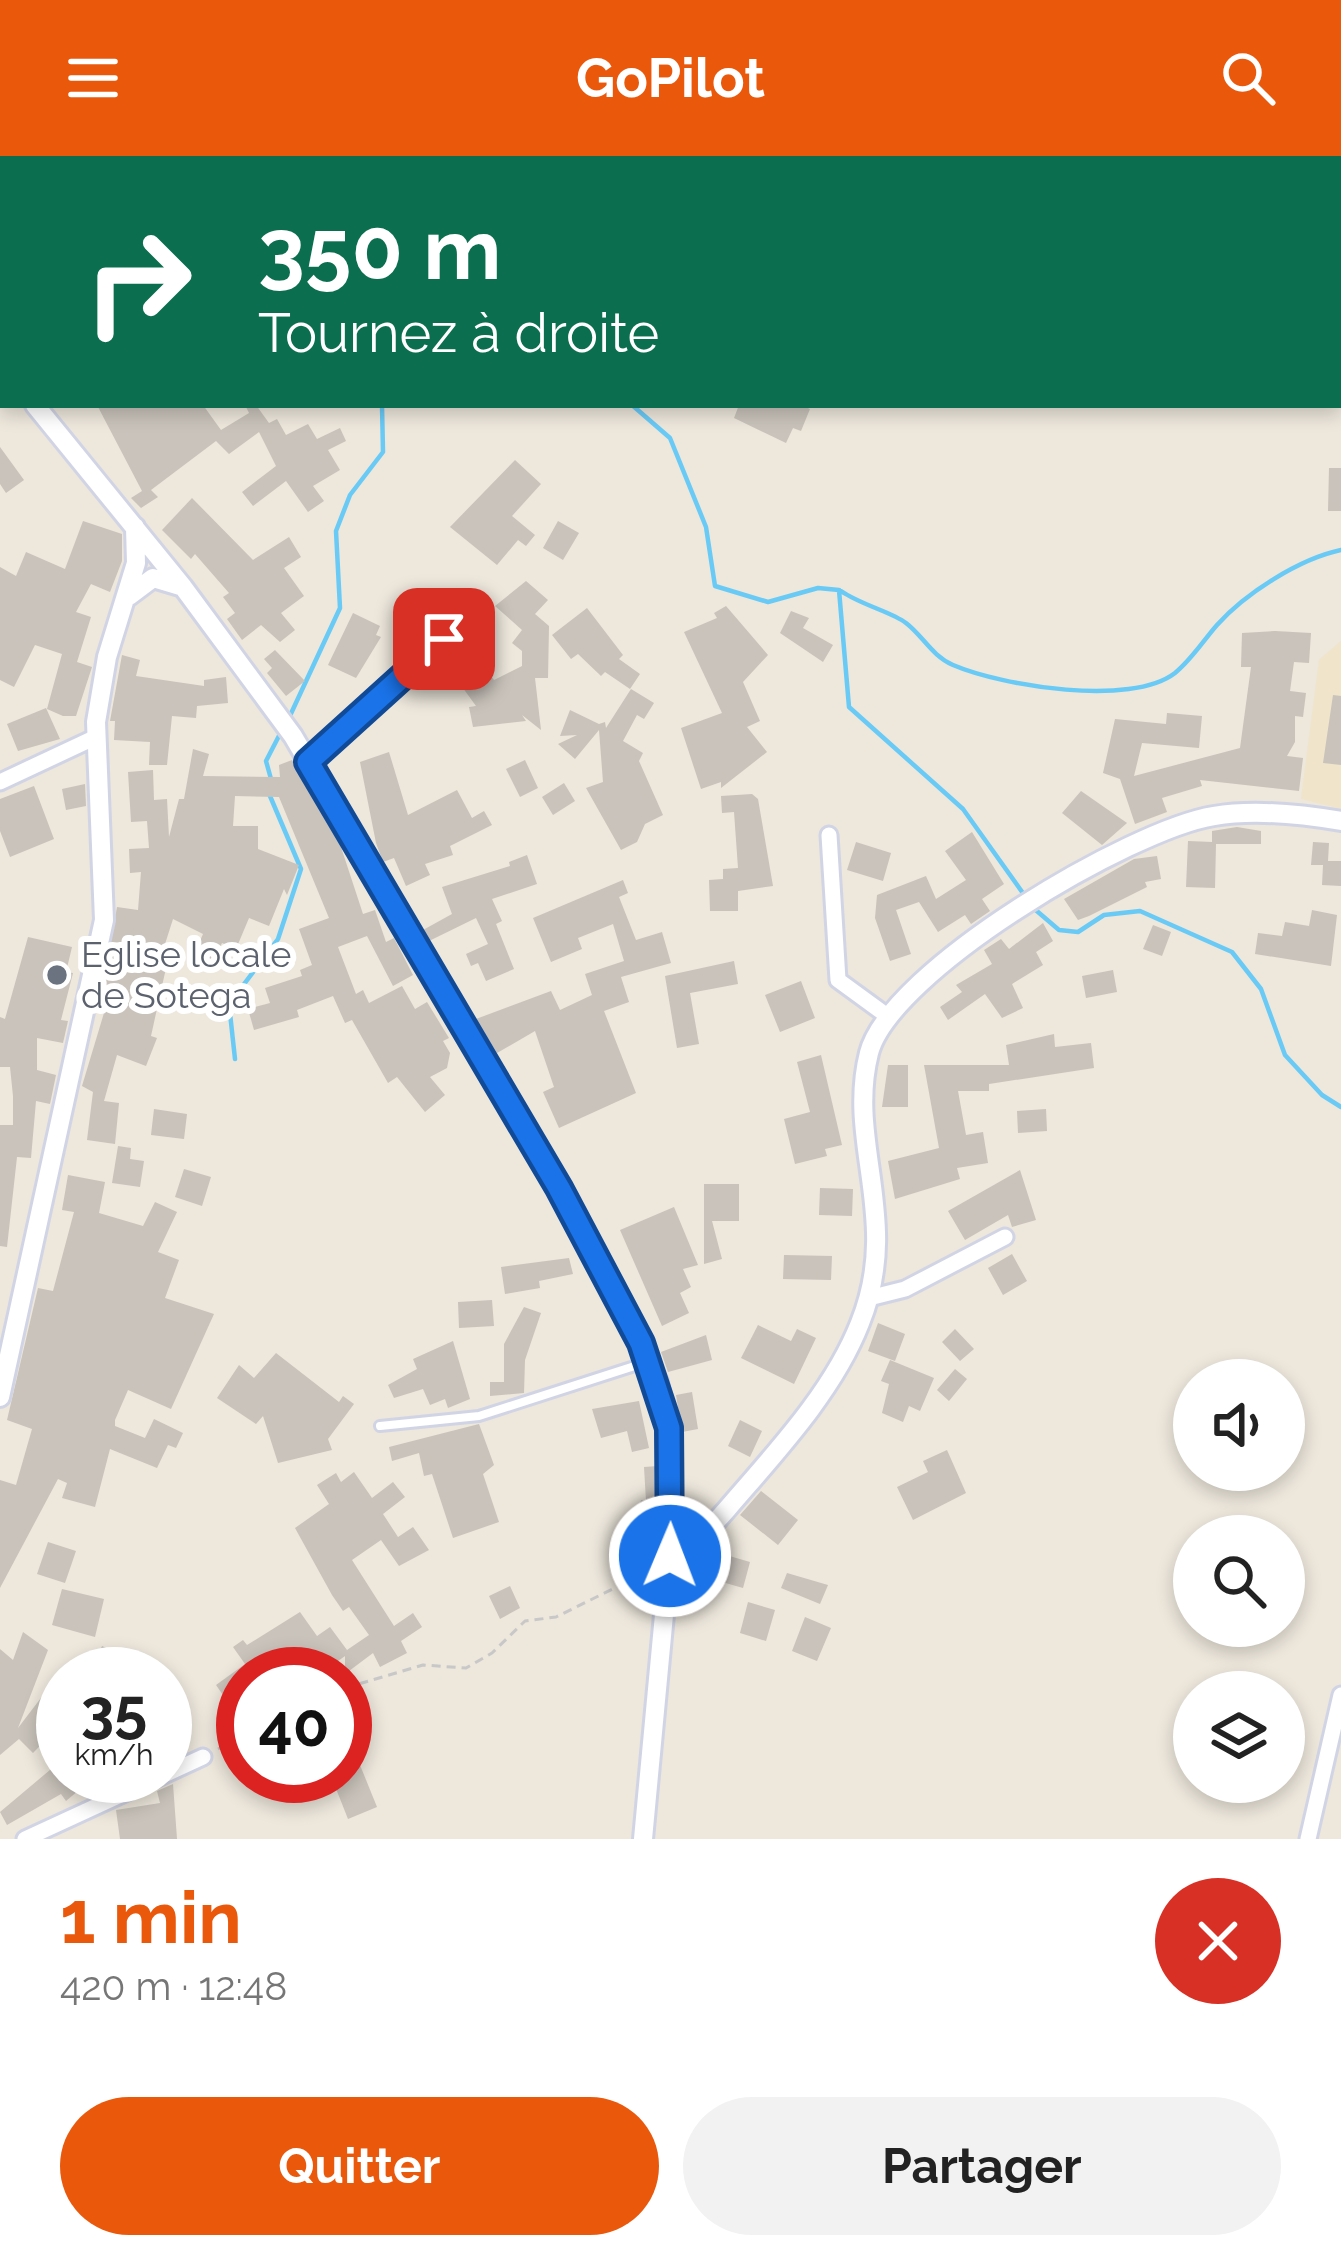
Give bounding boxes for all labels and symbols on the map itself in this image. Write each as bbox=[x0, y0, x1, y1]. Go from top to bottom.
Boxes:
pin bbox=[393, 588, 495, 690]
place label: Eglise locale de Sotega bbox=[81, 933, 292, 1016]
marker: Eglise locale de Sotega bbox=[44, 962, 70, 988]
position arrow bbox=[607, 1493, 733, 1619]
speed limit sign: 40 bbox=[216, 1647, 372, 1803]

